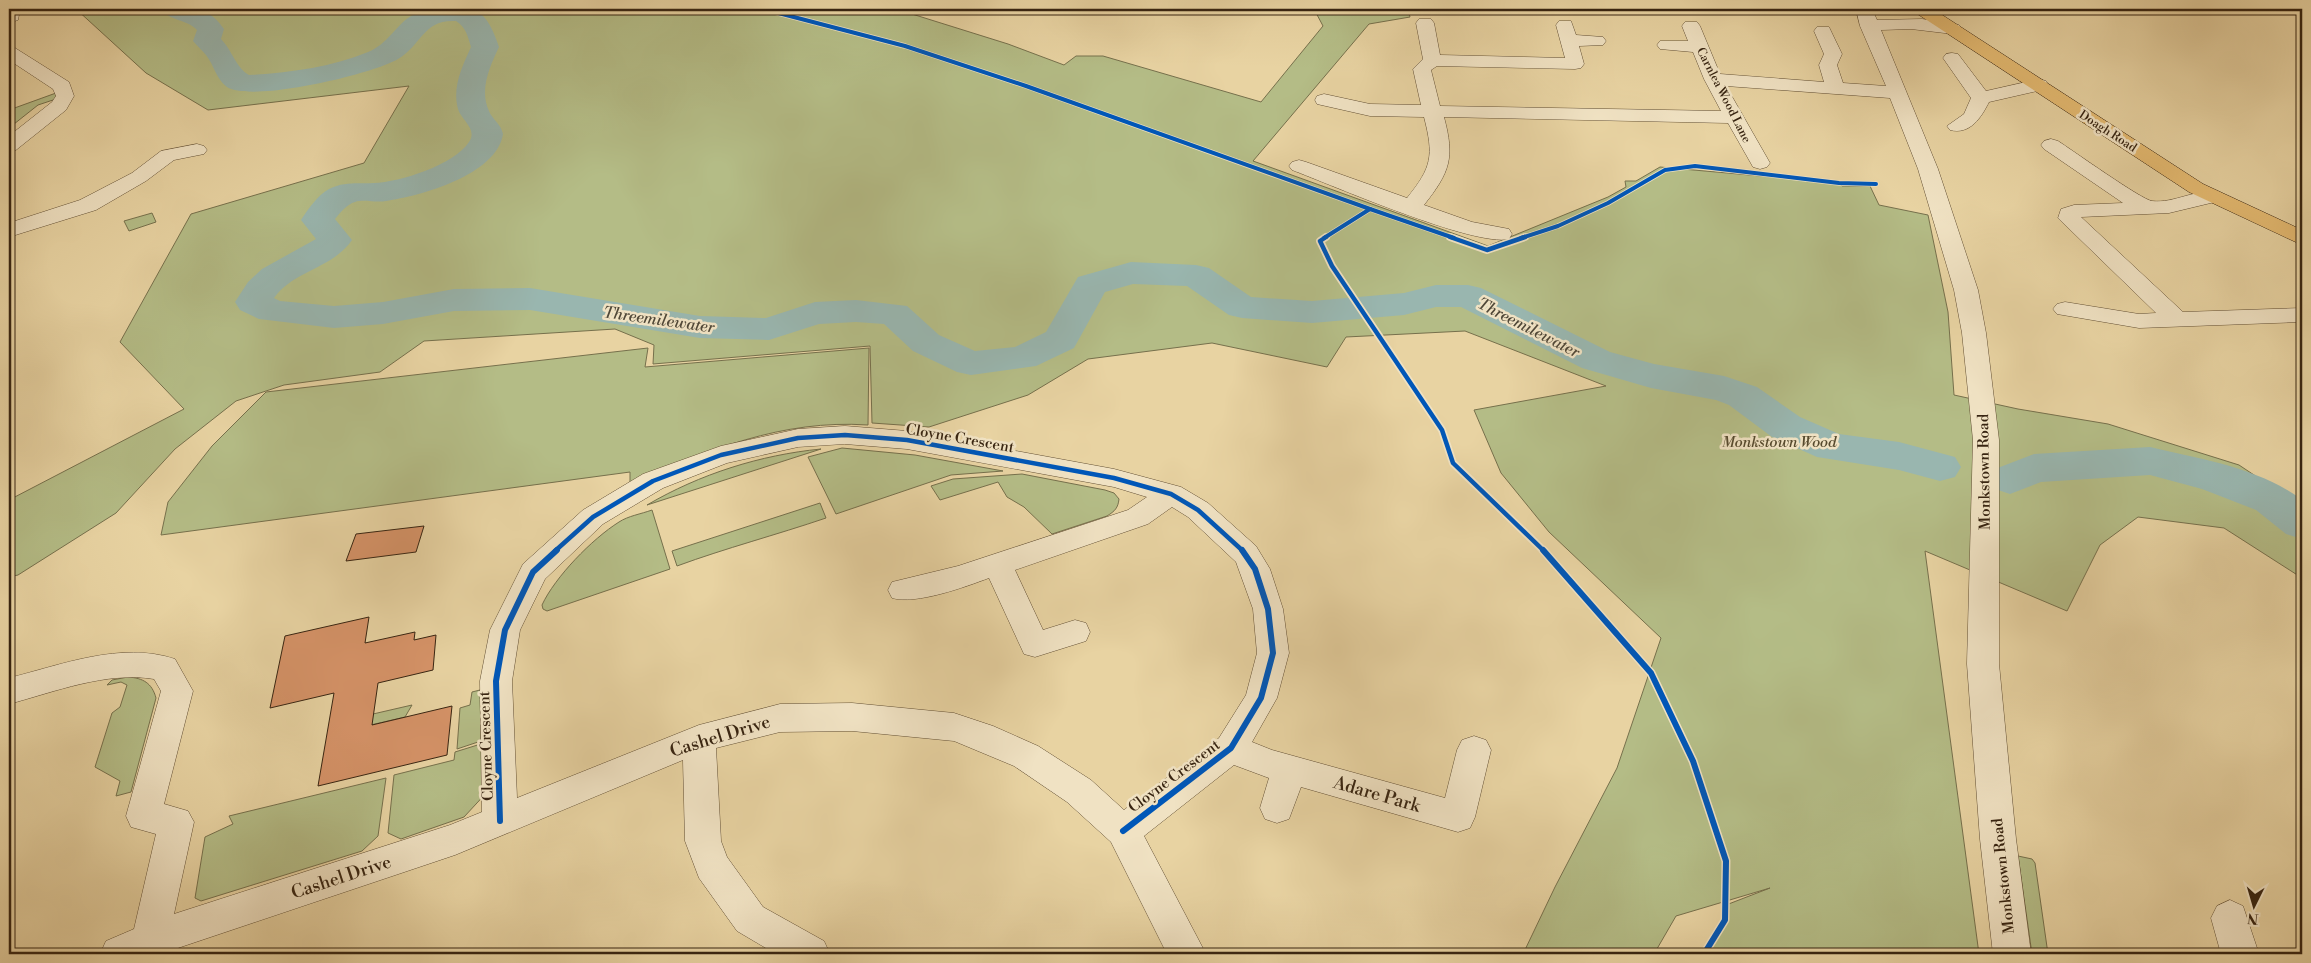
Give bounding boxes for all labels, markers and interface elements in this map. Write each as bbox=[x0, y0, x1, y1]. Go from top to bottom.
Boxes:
street label: Carnlea Wood Lane bbox=[1693, 45, 1754, 145]
street label: Doagh Road bbox=[2076, 107, 2140, 156]
water label: Threemilewater bbox=[1474, 294, 1584, 363]
water label: Threemilewater bbox=[602, 302, 717, 338]
street label: Monkstown Road bbox=[1974, 413, 1995, 530]
street label: Cloyne Crescent bbox=[904, 420, 1016, 458]
park label: Monkstown Wood bbox=[1722, 433, 1837, 452]
street label: Cloyne Crescent bbox=[475, 690, 498, 801]
street label: Cashel Drive bbox=[667, 710, 773, 763]
street label: Cloyne Crescent bbox=[1125, 735, 1224, 817]
street label: Adare Park bbox=[1330, 771, 1424, 818]
street label: Monkstown Road bbox=[1988, 817, 2019, 935]
street label: Cashel Drive bbox=[288, 850, 394, 904]
north arrow bbox=[2228, 880, 2278, 930]
text: N bbox=[2247, 909, 2259, 927]

